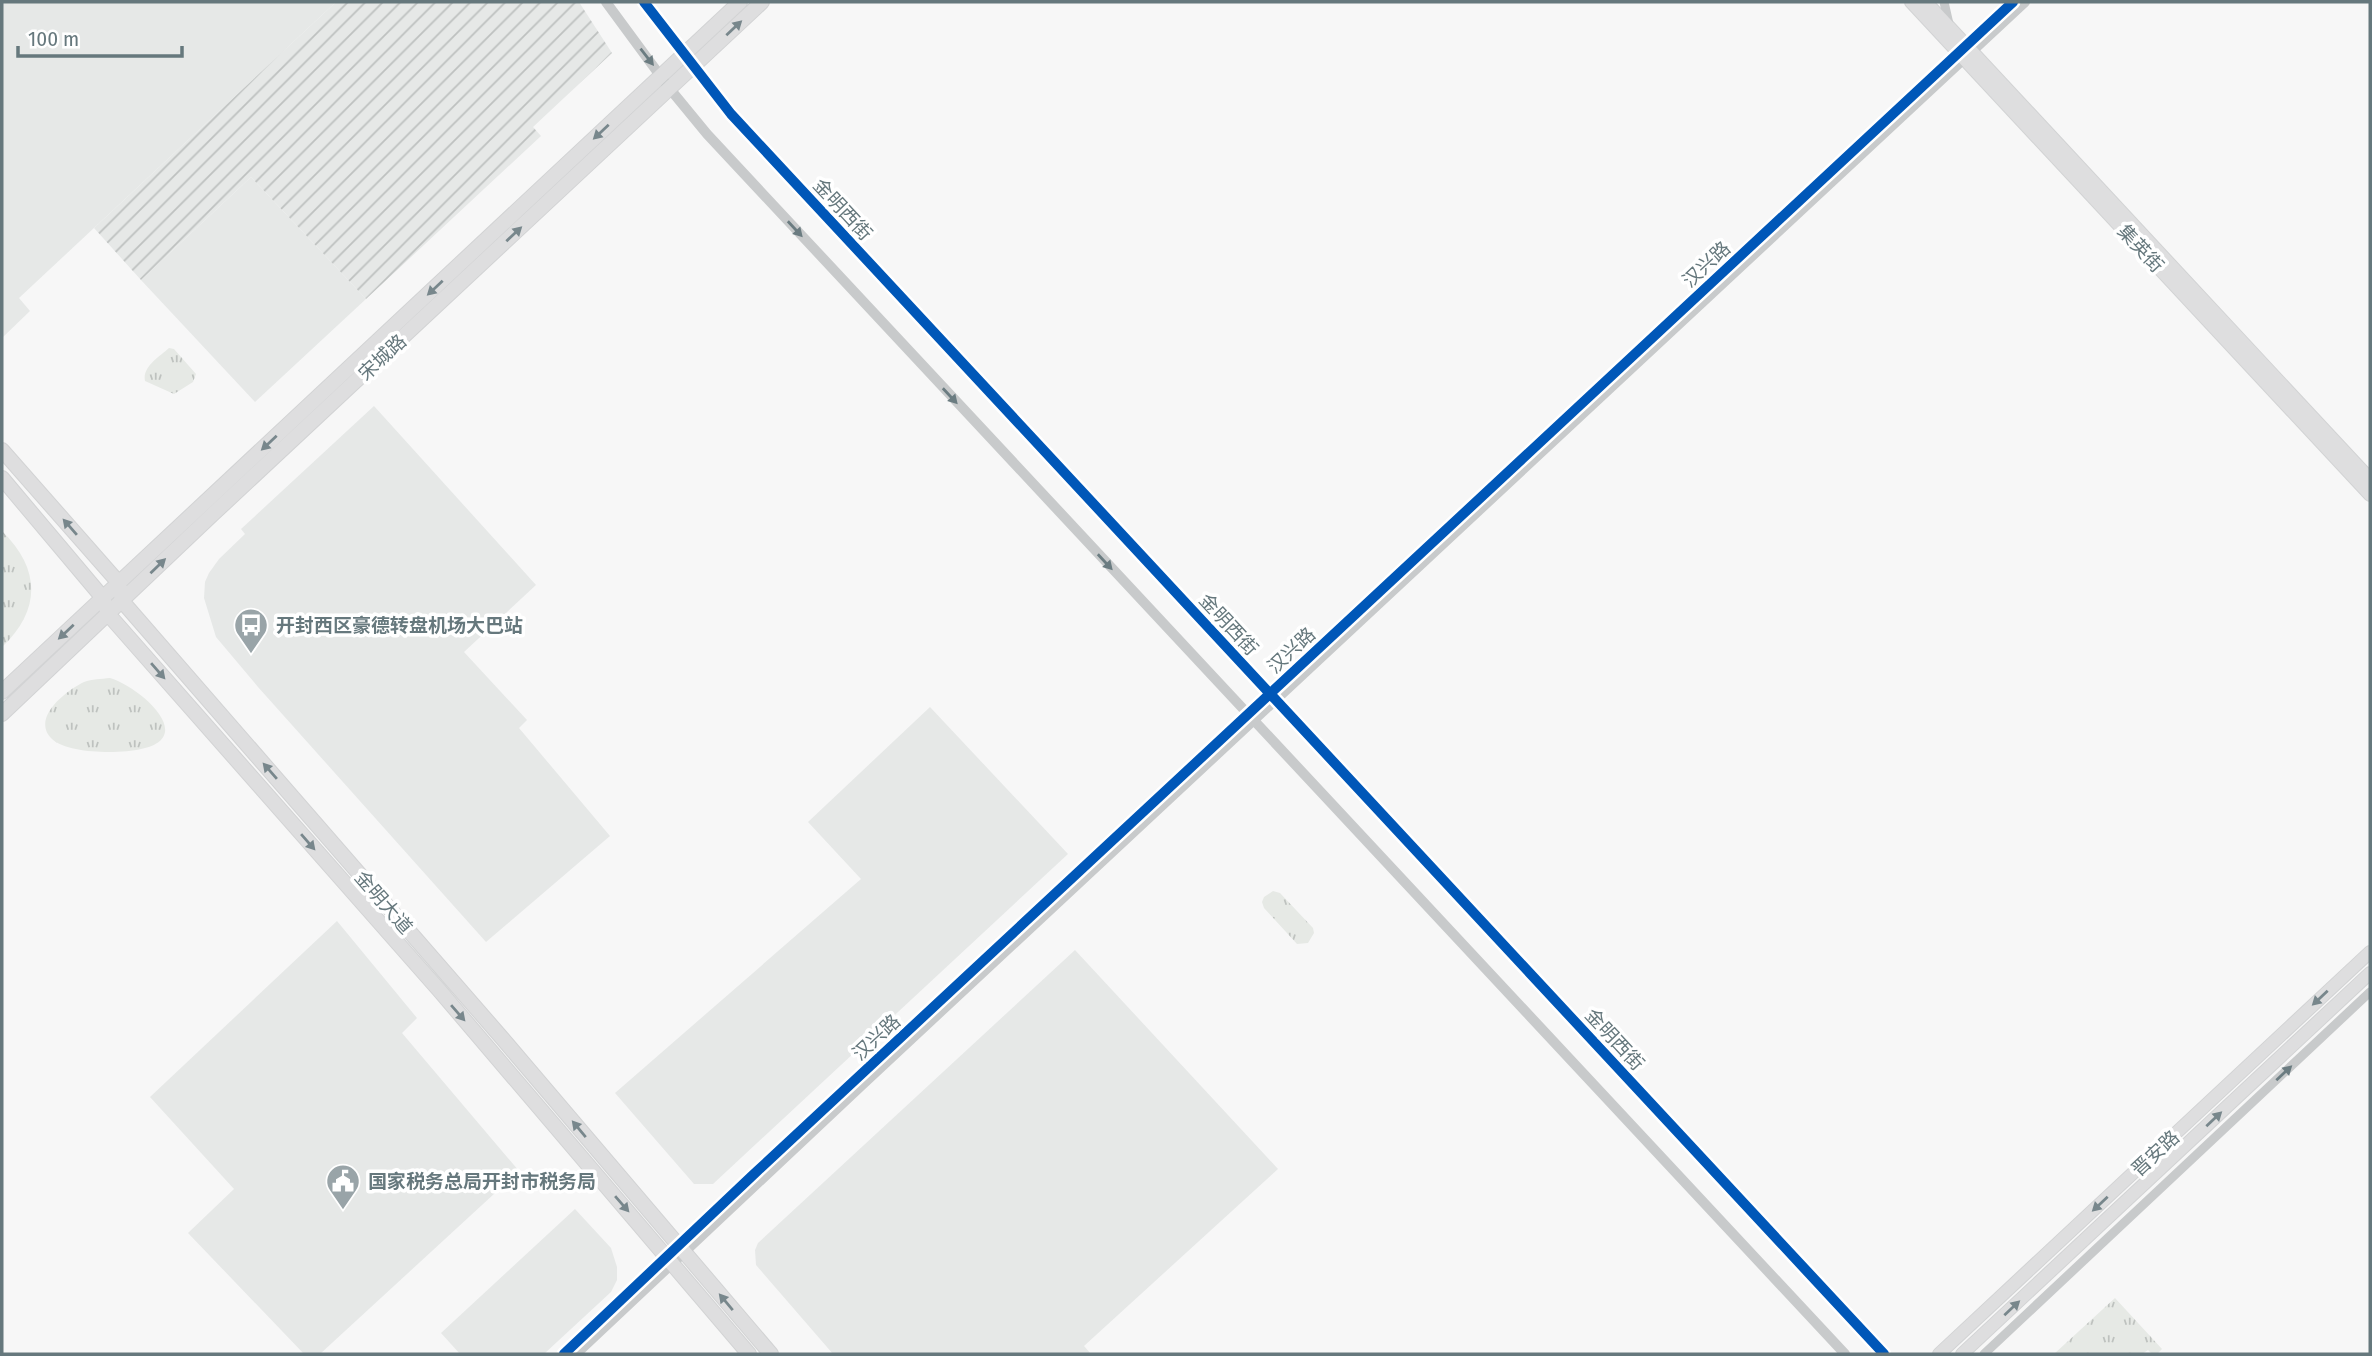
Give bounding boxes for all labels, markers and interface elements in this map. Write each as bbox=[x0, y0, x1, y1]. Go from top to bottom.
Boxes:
scale bar bbox=[18, 14, 182, 58]
one-way arrow bbox=[725, 21, 742, 37]
text: 100 m bbox=[28, 26, 79, 52]
one-way arrow bbox=[639, 47, 654, 65]
one-way arrow bbox=[592, 124, 609, 141]
street label: 金明西街 bbox=[808, 174, 877, 245]
one-way arrow bbox=[787, 220, 803, 237]
street label: 集英街 bbox=[2113, 220, 2168, 277]
one-way arrow bbox=[506, 226, 523, 242]
street label: 汉兴路 bbox=[1678, 237, 1735, 292]
one-way arrow bbox=[426, 280, 444, 296]
street label: 宋城路 bbox=[354, 330, 411, 385]
one-way arrow bbox=[942, 387, 958, 405]
one-way arrow bbox=[261, 435, 278, 451]
one-way arrow bbox=[63, 518, 78, 535]
one-way arrow bbox=[1097, 553, 1113, 571]
one-way arrow bbox=[149, 558, 166, 574]
street label: 金明西街 bbox=[1194, 589, 1263, 660]
bus stop icon: 开封西区豪德转盘机场大巴站 bbox=[232, 606, 270, 655]
place label: 开封西区豪德转盘机场大巴站 bbox=[276, 614, 523, 637]
street label: 汉兴路 bbox=[1263, 623, 1320, 678]
one-way arrow bbox=[57, 624, 75, 640]
one-way arrow bbox=[150, 662, 166, 680]
one-way arrow bbox=[263, 763, 278, 780]
one-way arrow bbox=[300, 833, 316, 851]
street label: 金明大道 bbox=[350, 866, 417, 939]
one-way arrow bbox=[2312, 990, 2329, 1006]
one-way arrow bbox=[450, 1004, 465, 1021]
street label: 金明西街 bbox=[1580, 1004, 1649, 1075]
street label: 汉兴路 bbox=[848, 1010, 905, 1065]
one-way arrow bbox=[2275, 1066, 2292, 1082]
one-way arrow bbox=[2205, 1111, 2222, 1127]
one-way arrow bbox=[571, 1120, 587, 1138]
street label: 晋安路 bbox=[2127, 1126, 2184, 1181]
public building icon: 国家税务总局开封市税务局 bbox=[324, 1162, 362, 1211]
place label: 国家税务总局开封市税务局 bbox=[368, 1170, 596, 1193]
one-way arrow bbox=[2092, 1195, 2109, 1211]
one-way arrow bbox=[614, 1196, 629, 1213]
one-way arrow bbox=[719, 1294, 734, 1312]
one-way arrow bbox=[2003, 1300, 2020, 1316]

